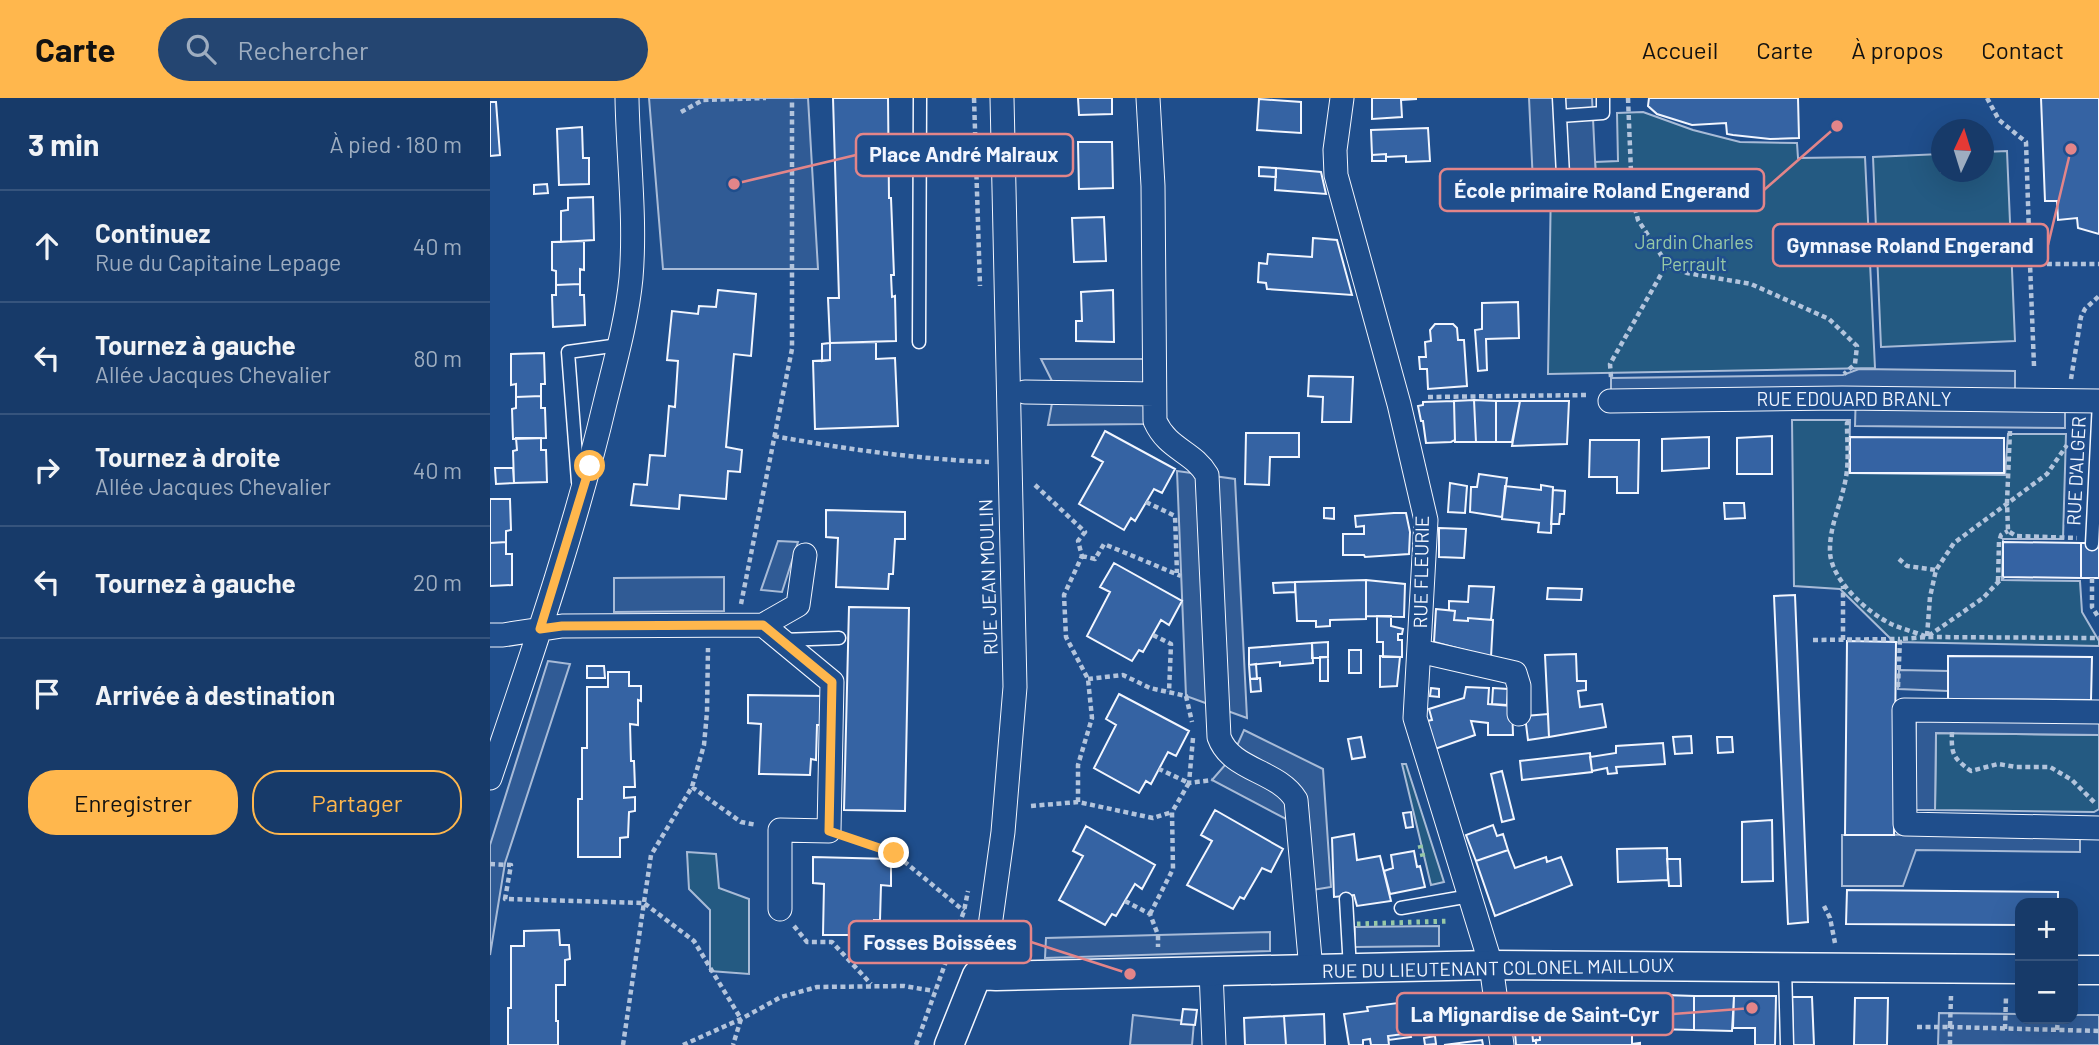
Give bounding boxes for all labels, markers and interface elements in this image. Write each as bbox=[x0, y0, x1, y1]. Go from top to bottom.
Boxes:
search box bbox=[158, 18, 648, 81]
text: Carte bbox=[35, 29, 116, 69]
icon: search bbox=[182, 30, 220, 68]
text: Rechercher bbox=[238, 34, 368, 65]
text: Accueil bbox=[1642, 35, 1718, 64]
text: Carte bbox=[1756, 35, 1813, 64]
text: À propos bbox=[1851, 35, 1943, 64]
text: Contact bbox=[1981, 35, 2064, 64]
north arrow bbox=[1931, 119, 1994, 182]
text: 3 min bbox=[28, 126, 99, 162]
text: À pied · 180 m bbox=[329, 130, 462, 158]
callout: Place André Malraux bbox=[856, 134, 1073, 176]
text: Place André Malraux bbox=[869, 141, 1059, 166]
callout: École primaire Roland Engerand bbox=[1440, 169, 1764, 211]
text: École primaire Roland Engerand bbox=[1454, 177, 1750, 202]
text: Continuez bbox=[95, 217, 211, 248]
callout: Gymnase Roland Engerand bbox=[1773, 224, 2048, 266]
icon: ahead bbox=[28, 227, 66, 265]
park label: Jardin Charles Perrault bbox=[1635, 230, 1753, 275]
text: 40 m bbox=[413, 232, 462, 260]
text: Gymnase Roland Engerand bbox=[1786, 232, 2034, 257]
text: Rue du Capitaine Lepage bbox=[95, 248, 341, 276]
text: Tournez à gauche bbox=[95, 329, 296, 360]
icon: left bbox=[28, 339, 66, 377]
text: 80 m bbox=[413, 344, 462, 372]
text: Allée Jacques Chevalier bbox=[95, 360, 331, 388]
street label: RUE EDOUARD BRANLY bbox=[1757, 387, 1952, 410]
street label: RUE D'ALGER bbox=[2061, 416, 2090, 526]
text: Tournez à droite bbox=[95, 441, 280, 472]
route start bbox=[574, 450, 605, 481]
icon: right bbox=[28, 451, 66, 489]
text: 40 m bbox=[413, 456, 462, 484]
text: Allée Jacques Chevalier bbox=[95, 472, 331, 500]
street label: RUE JEAN MOULIN bbox=[973, 499, 1002, 655]
street label: RUE FLEURIE bbox=[1408, 515, 1433, 629]
icon: left bbox=[28, 563, 66, 601]
text: Tournez à gauche bbox=[95, 567, 296, 598]
text: 20 m bbox=[413, 568, 462, 596]
icon: arrive bbox=[28, 675, 66, 713]
text: Arrivée à destination bbox=[95, 679, 335, 710]
button: Enregistrer bbox=[28, 770, 238, 835]
button: Partager bbox=[252, 770, 462, 835]
route end bbox=[878, 837, 909, 868]
map controls bbox=[2015, 898, 2078, 1024]
button: + bbox=[2015, 898, 2078, 961]
callout: Fosses Boissées bbox=[849, 921, 1031, 963]
text: Fosses Boissées bbox=[863, 929, 1017, 954]
street label: RUE DU LIEUTENANT COLONEL MAILLOUX bbox=[1322, 953, 1674, 982]
button: − bbox=[2015, 961, 2078, 1024]
callout: La Mignardise de Saint-Cyr bbox=[1397, 993, 1673, 1035]
text: La Mignardise de Saint-Cyr bbox=[1411, 1001, 1659, 1026]

